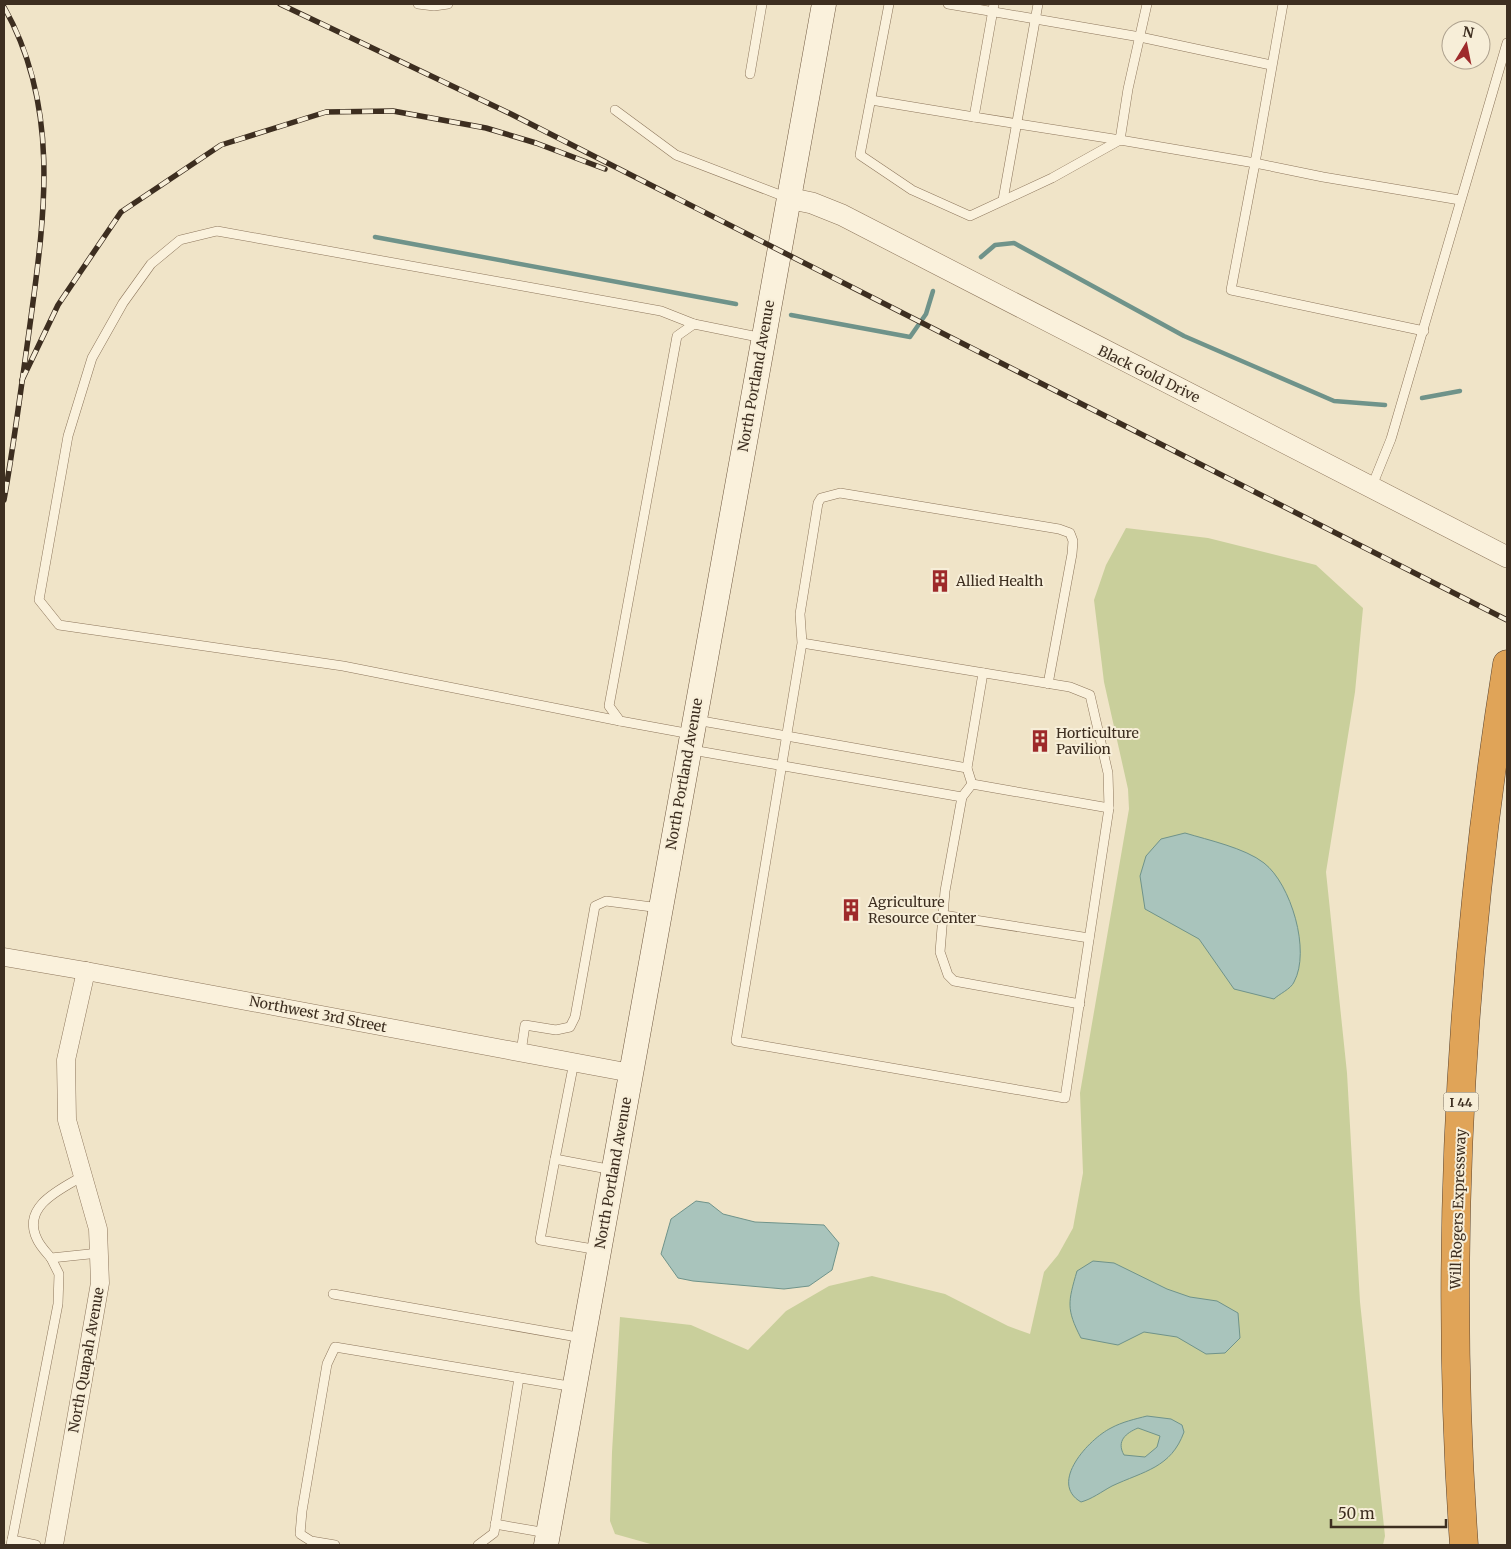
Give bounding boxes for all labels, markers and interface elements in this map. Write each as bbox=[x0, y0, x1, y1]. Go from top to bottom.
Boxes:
north arrow bbox=[1441, 20, 1491, 70]
text: N bbox=[1461, 22, 1475, 42]
street label: North Portland Avenue bbox=[734, 299, 778, 453]
street label: Black Gold Drive bbox=[1095, 342, 1203, 406]
building icon: Allied Health bbox=[927, 568, 953, 594]
place label: Allied Health bbox=[955, 572, 1043, 590]
street label: North Portland Avenue bbox=[662, 697, 706, 851]
place label: Horticulture Pavilion bbox=[1056, 724, 1139, 758]
building icon: Horticulture Pavilion bbox=[1027, 728, 1053, 754]
place label: Agriculture Resource Center bbox=[867, 893, 976, 927]
building icon: Agriculture Resource Center bbox=[838, 897, 864, 923]
street label: Northwest 3rd Street bbox=[248, 992, 389, 1036]
road number: I 44 bbox=[1444, 1092, 1478, 1112]
street label: North Portland Avenue bbox=[591, 1096, 635, 1250]
street label: Will Rogers Expressway bbox=[1446, 1128, 1470, 1291]
street label: North Quapah Avenue bbox=[64, 1286, 108, 1434]
scale bar bbox=[1331, 1496, 1446, 1528]
text: 50 m bbox=[1338, 1504, 1375, 1523]

